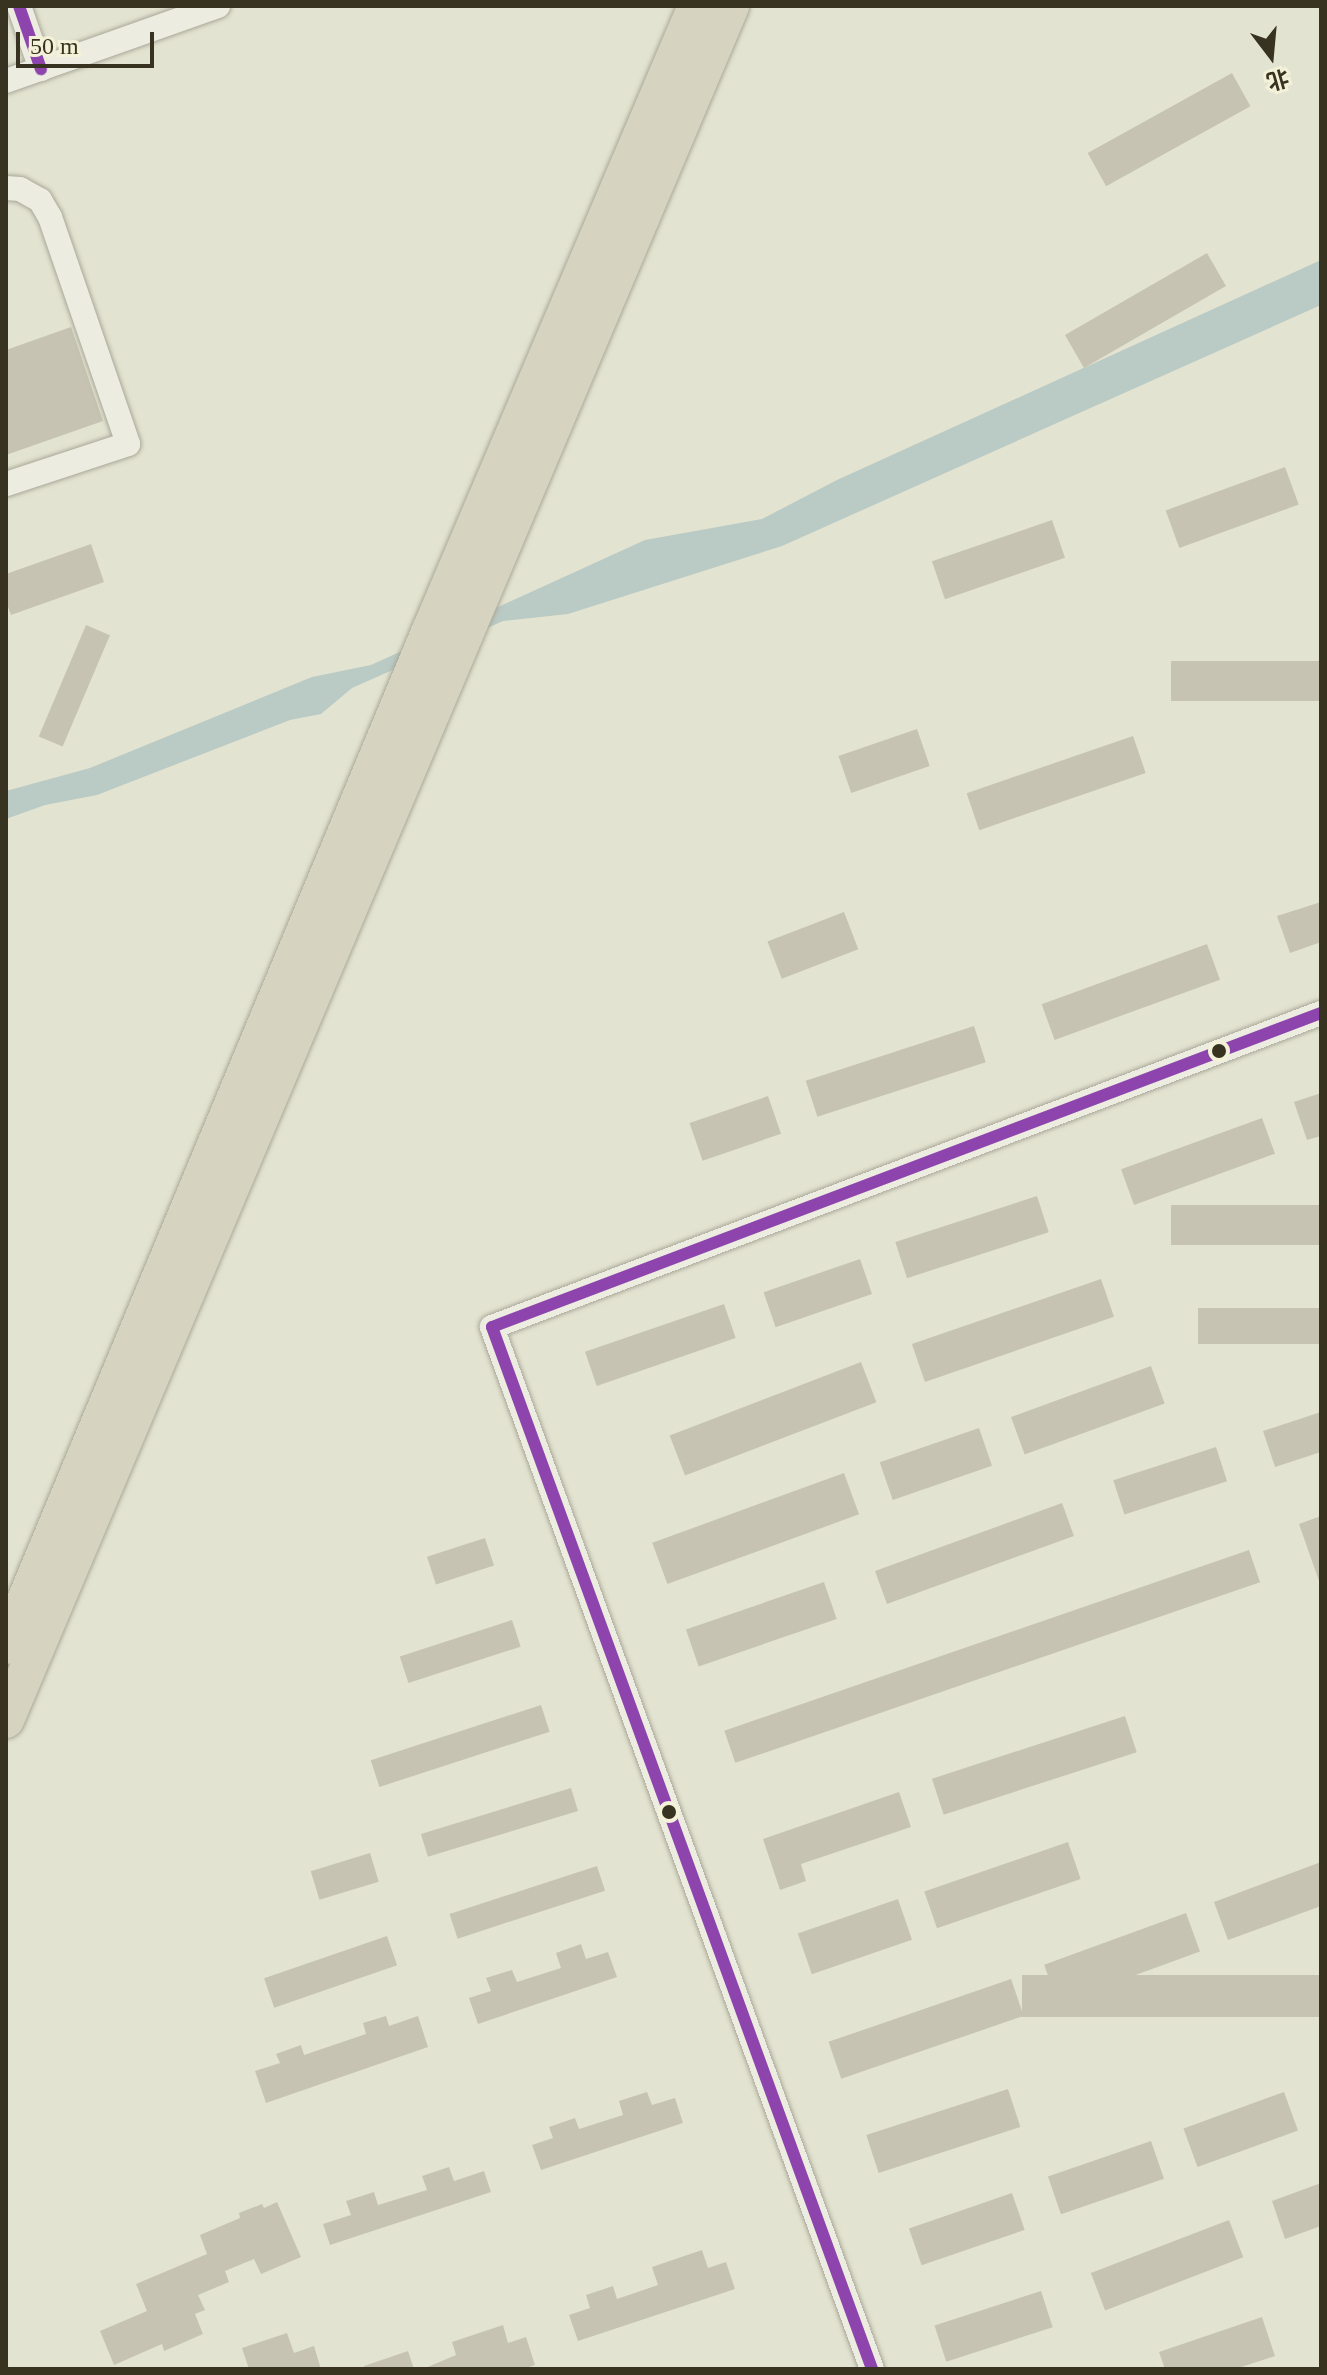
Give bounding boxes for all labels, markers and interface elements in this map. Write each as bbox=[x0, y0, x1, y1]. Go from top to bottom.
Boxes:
scale bar bbox=[20, 16, 158, 66]
north arrow bbox=[1231, 16, 1311, 96]
text: 50 m bbox=[30, 33, 79, 59]
text: 北 bbox=[1264, 64, 1292, 95]
unlabelled marker bbox=[1211, 1043, 1227, 1059]
unlabelled marker bbox=[661, 1804, 677, 1820]

